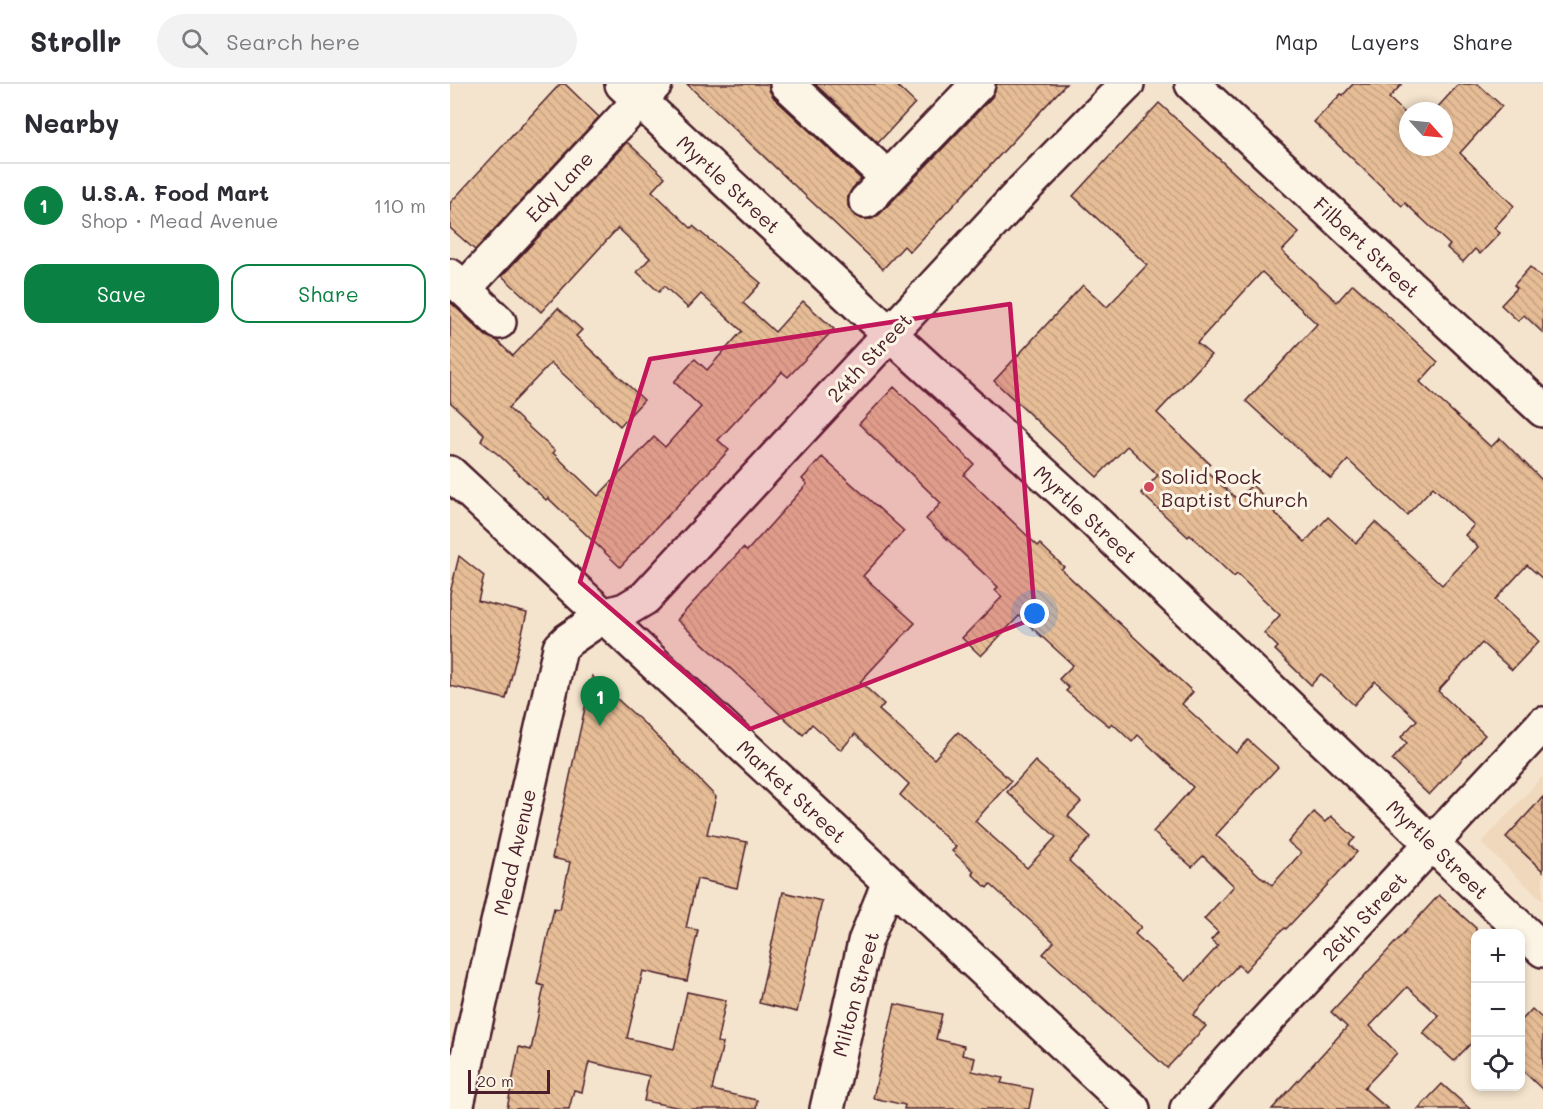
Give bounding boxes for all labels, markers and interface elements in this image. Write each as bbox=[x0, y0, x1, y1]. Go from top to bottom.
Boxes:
search box bbox=[157, 14, 577, 68]
text: Strollr bbox=[30, 23, 121, 59]
icon: search bbox=[178, 25, 211, 58]
text: Search here bbox=[226, 27, 360, 56]
text: Map bbox=[1275, 28, 1318, 55]
text: Layers bbox=[1351, 28, 1420, 55]
text: Share bbox=[1453, 28, 1513, 55]
north arrow bbox=[1399, 102, 1453, 156]
text: Nearby bbox=[24, 106, 119, 140]
street label: Myrtle Street bbox=[672, 129, 786, 239]
street label: Edy Lane bbox=[520, 145, 598, 227]
text: U.S.A. Food Mart bbox=[81, 178, 269, 207]
street label: Filbert Street bbox=[1308, 191, 1426, 303]
text: 1 bbox=[39, 192, 48, 218]
text: 110 m bbox=[373, 192, 426, 218]
text: Shop · Mead Avenue bbox=[81, 207, 278, 233]
button: Save bbox=[24, 264, 219, 323]
button: Share bbox=[231, 264, 426, 323]
street label: 24th Street bbox=[821, 307, 917, 407]
street label: Myrtle Street bbox=[1029, 459, 1143, 569]
place label: Solid Rock Baptist Church bbox=[1161, 463, 1308, 512]
marker: Solid Rock Baptist Church bbox=[1142, 480, 1156, 494]
your location bbox=[1020, 599, 1049, 628]
pin: 1 bbox=[580, 676, 620, 726]
street label: Market Street bbox=[732, 734, 852, 848]
street label: Mead Avenue bbox=[487, 786, 541, 918]
street label: Myrtle Street bbox=[1381, 794, 1495, 904]
street label: 26th Street bbox=[1316, 866, 1412, 966]
street label: Milton Street bbox=[826, 928, 884, 1060]
map controls bbox=[1471, 929, 1525, 1091]
button: + bbox=[1471, 929, 1525, 983]
button: − bbox=[1471, 983, 1525, 1037]
button: locate bbox=[1471, 1037, 1525, 1091]
scale bar bbox=[468, 1067, 550, 1094]
text: 20 m bbox=[477, 1070, 514, 1091]

